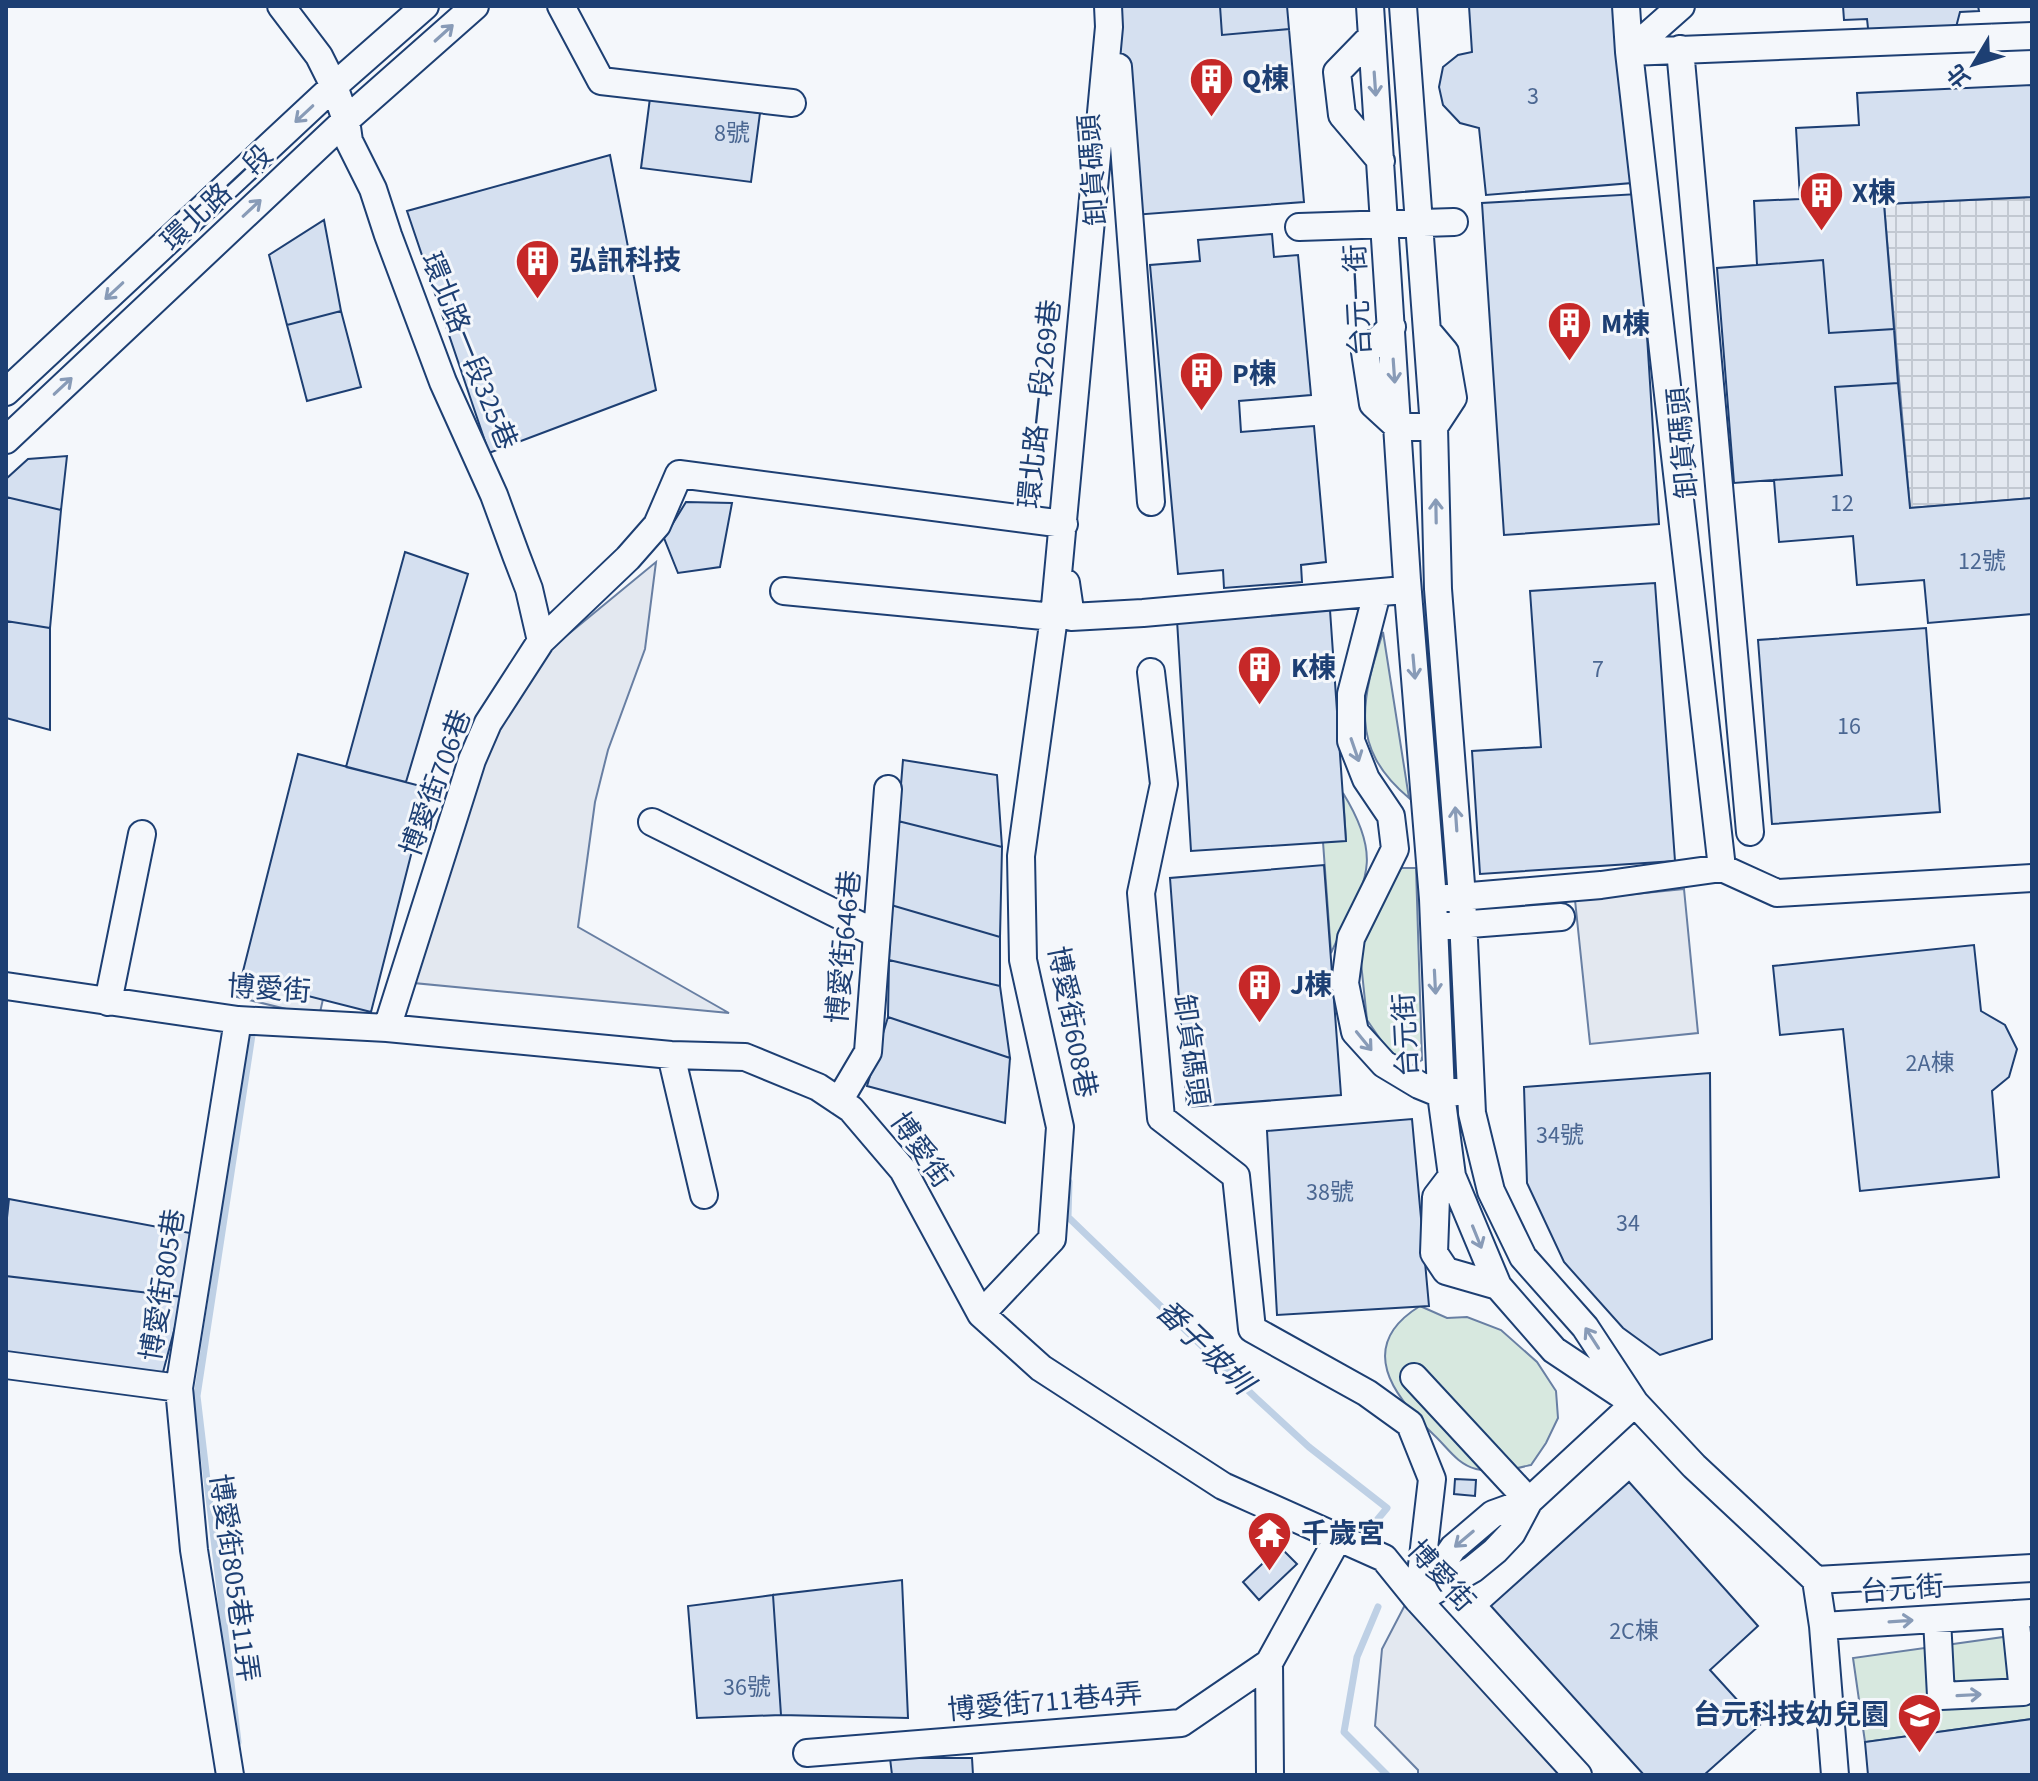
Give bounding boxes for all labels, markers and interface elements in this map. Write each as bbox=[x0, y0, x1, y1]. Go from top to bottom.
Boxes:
one-way arrow bbox=[434, 24, 454, 42]
north arrow bbox=[1934, 24, 2014, 104]
building icon: Q棟 bbox=[1187, 55, 1235, 118]
text: 北 bbox=[1940, 57, 1978, 94]
place label: Q棟 bbox=[1242, 59, 1289, 99]
one-way arrow bbox=[1368, 70, 1383, 97]
house number: 3 bbox=[1527, 79, 1539, 114]
one-way arrow bbox=[294, 104, 314, 123]
street label: 卸貨碼頭 bbox=[1069, 113, 1117, 227]
house number: 8號 bbox=[714, 116, 750, 151]
street label: 環北路一段 bbox=[152, 136, 282, 260]
building icon: X棟 bbox=[1797, 169, 1845, 232]
place label: X棟 bbox=[1852, 173, 1896, 213]
one-way arrow bbox=[242, 199, 262, 218]
building icon: 弘訊科技 bbox=[514, 237, 562, 300]
place label: 弘訊科技 bbox=[569, 241, 681, 281]
street label: 台元一街 bbox=[1335, 243, 1381, 357]
street label: 環北路一段325巷 bbox=[411, 246, 527, 456]
one-way arrow bbox=[104, 282, 124, 301]
street label: 環北路一段269巷 bbox=[1009, 298, 1071, 510]
building icon: M棟 bbox=[1546, 300, 1594, 363]
place label: M棟 bbox=[1601, 304, 1650, 344]
building icon: P棟 bbox=[1177, 350, 1225, 413]
place label: P棟 bbox=[1232, 354, 1277, 394]
one-way arrow bbox=[1387, 357, 1402, 384]
one-way arrow bbox=[53, 377, 73, 396]
street label: 卸貨碼頭 bbox=[1658, 385, 1708, 501]
house number: 12 bbox=[1830, 486, 1854, 521]
one-way arrow bbox=[1428, 498, 1444, 525]
house number: 12號 bbox=[1958, 544, 2006, 579]
building icon: K棟 bbox=[1236, 644, 1284, 707]
place label: K棟 bbox=[1291, 648, 1336, 688]
house number: 7 bbox=[1592, 652, 1604, 687]
one-way arrow bbox=[1407, 653, 1422, 680]
street label: 博愛街706巷 bbox=[391, 704, 481, 862]
house number: 16 bbox=[1837, 709, 1861, 744]
one-way arrow bbox=[1349, 737, 1364, 762]
one-way arrow bbox=[1448, 806, 1463, 833]
street label: 博愛街646巷 bbox=[817, 869, 871, 1025]
street label: 博愛街608巷 bbox=[1038, 943, 1106, 1101]
building icon: J棟 bbox=[1235, 961, 1283, 1024]
place label: J棟 bbox=[1290, 965, 1332, 1005]
street label: 博愛街 bbox=[226, 966, 312, 1012]
one-way arrow bbox=[1428, 968, 1443, 995]
street label: 卸貨碼頭 bbox=[1163, 992, 1219, 1108]
street label: 台元街 bbox=[1384, 992, 1428, 1078]
one-way arrow bbox=[1355, 1030, 1373, 1051]
house number: 2A棟 bbox=[1906, 1046, 1954, 1081]
street label: 博愛街 bbox=[881, 1104, 961, 1196]
house number: 34號 bbox=[1536, 1118, 1584, 1153]
house number: 38號 bbox=[1306, 1175, 1354, 1210]
street label: 博愛街805巷 bbox=[131, 1206, 195, 1364]
house number: 34 bbox=[1616, 1206, 1640, 1241]
one-way arrow bbox=[1471, 1224, 1486, 1248]
water label: 番子坡圳 bbox=[1146, 1290, 1265, 1407]
one-way arrow bbox=[1584, 1327, 1601, 1349]
street label: 博愛街805巷11弄 bbox=[200, 1471, 268, 1685]
temple icon: 千歲宮 bbox=[1246, 1510, 1294, 1573]
place label: 千歲宮 bbox=[1301, 1514, 1385, 1554]
one-way arrow bbox=[1454, 1530, 1475, 1548]
street label: 博愛街 bbox=[1398, 1531, 1484, 1621]
street label: 台元街 bbox=[1859, 1566, 1945, 1612]
house number: 2C棟 bbox=[1609, 1614, 1659, 1649]
one-way arrow bbox=[1887, 1614, 1914, 1629]
house number: 36號 bbox=[723, 1670, 771, 1705]
street label: 博愛街711巷4弄 bbox=[946, 1674, 1144, 1730]
one-way arrow bbox=[1955, 1687, 1982, 1702]
school or university icon: 台元科技幼兒園 bbox=[1896, 1691, 1944, 1754]
place label: 台元科技幼兒園 bbox=[1693, 1695, 1889, 1735]

